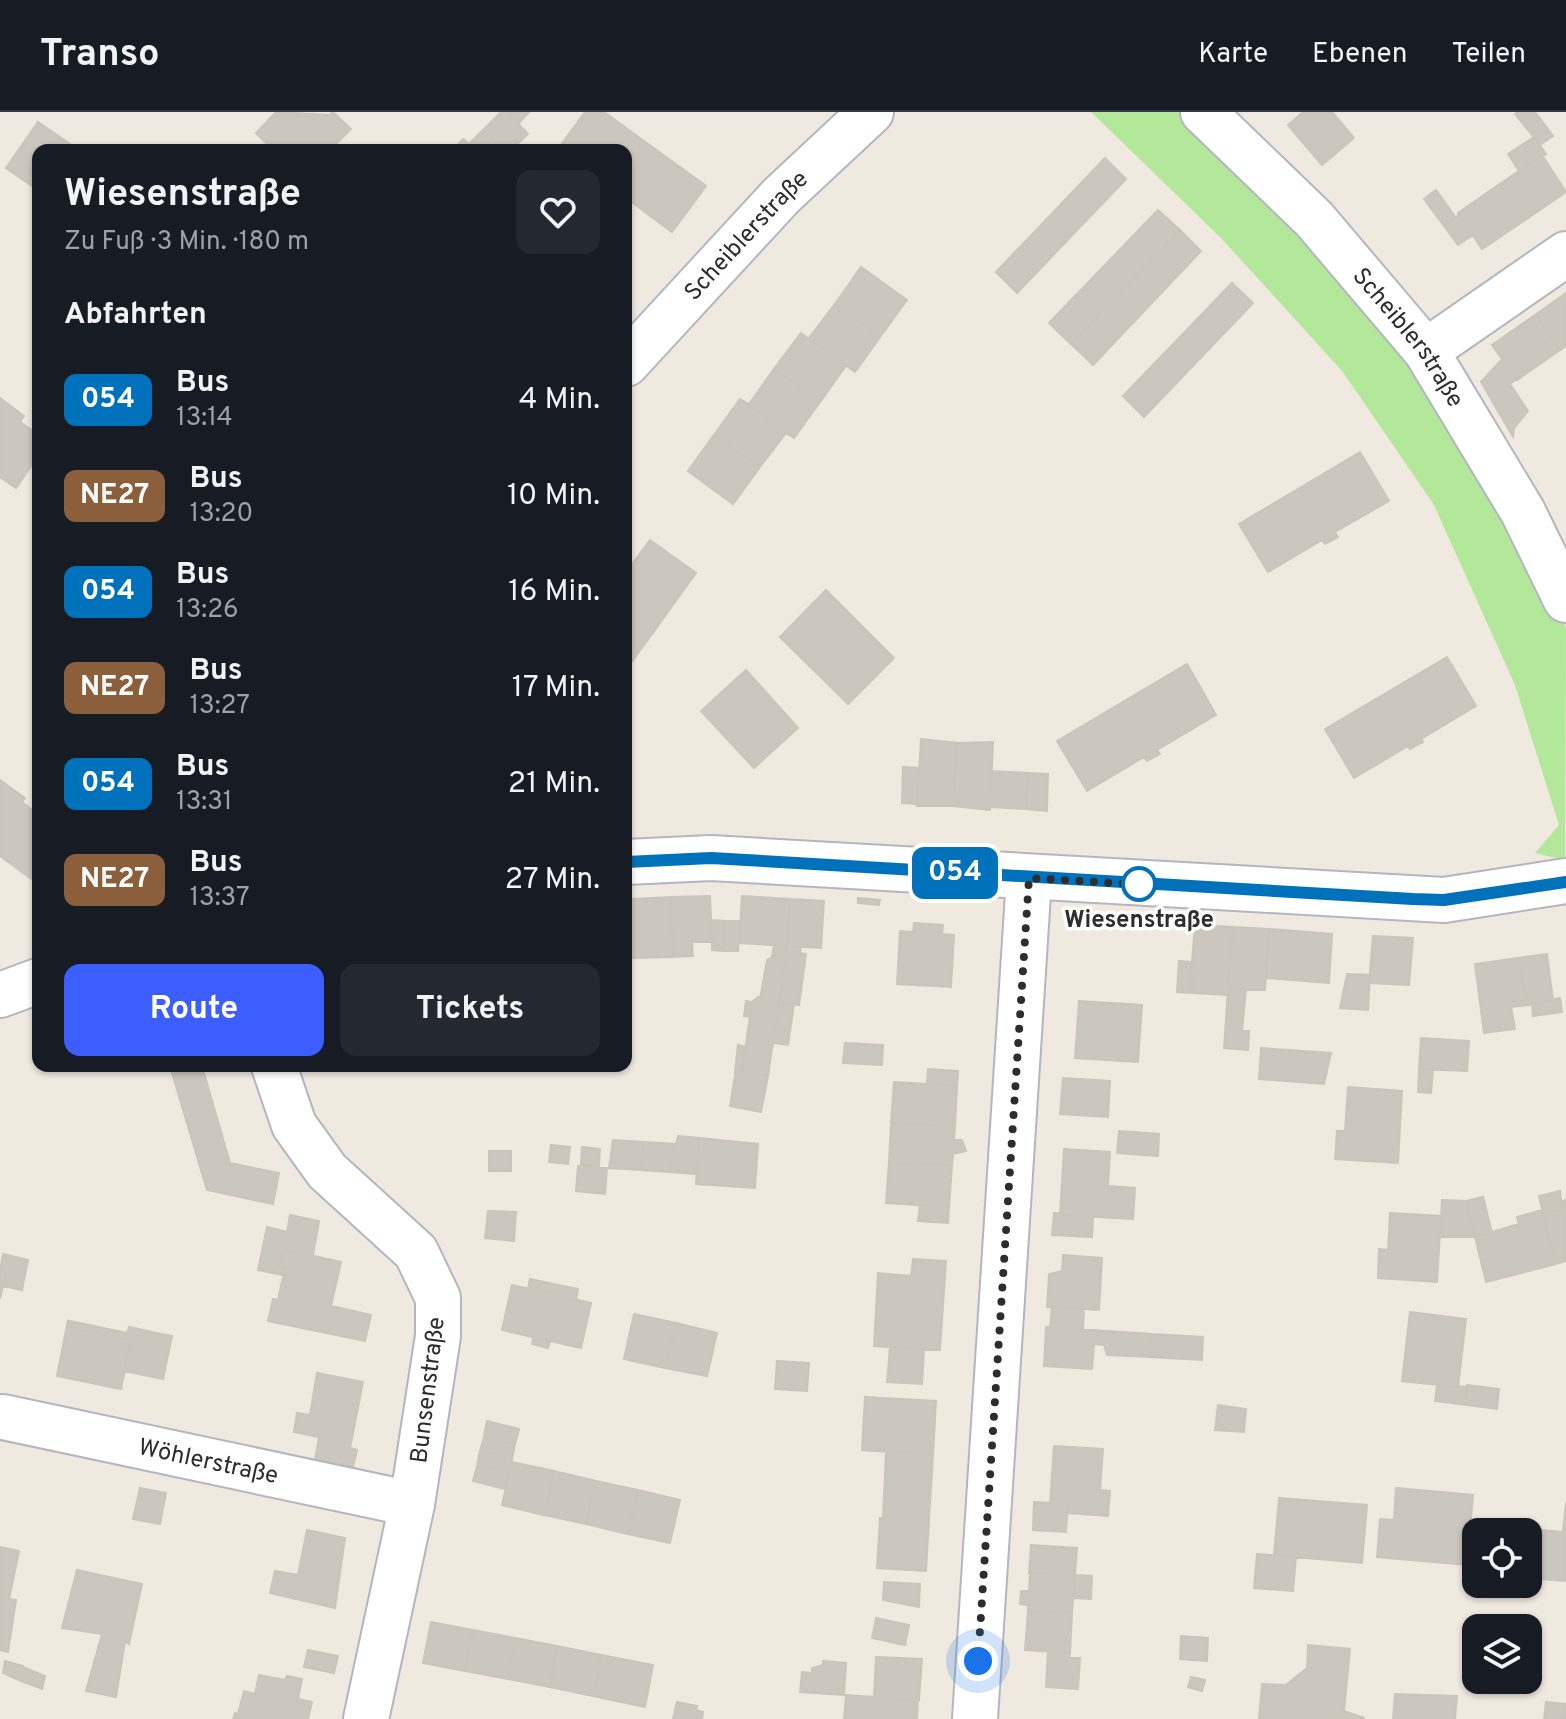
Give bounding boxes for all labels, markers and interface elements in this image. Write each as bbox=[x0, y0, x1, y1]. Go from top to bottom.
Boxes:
text: Transo bbox=[40, 31, 160, 80]
text: Karte bbox=[1198, 37, 1268, 73]
text: Ebenen bbox=[1312, 37, 1408, 73]
text: Teilen bbox=[1452, 37, 1526, 73]
street label: Scheiblerstraße bbox=[679, 165, 815, 308]
button: heart bbox=[516, 170, 600, 254]
text: Wiesenstraße bbox=[64, 171, 301, 220]
text: Zu Fuß · 3 Min. · 180 m bbox=[64, 226, 309, 259]
street label: Scheiblerstraße bbox=[1345, 262, 1469, 413]
text: Abfahrten bbox=[64, 297, 207, 334]
text: Bus bbox=[176, 365, 229, 402]
text: 054 bbox=[81, 382, 135, 418]
text: 4 Min. bbox=[519, 382, 600, 419]
text: 13:14 bbox=[176, 402, 233, 435]
text: Bus bbox=[189, 461, 243, 498]
text: NE27 bbox=[80, 478, 149, 514]
text: 10 Min. bbox=[507, 478, 600, 515]
text: 13:20 bbox=[189, 498, 253, 531]
text: Bus bbox=[176, 557, 229, 594]
text: 054 bbox=[81, 574, 135, 610]
text: 16 Min. bbox=[508, 574, 600, 611]
text: 13:26 bbox=[176, 594, 239, 627]
text: Bus bbox=[189, 653, 243, 690]
text: NE27 bbox=[80, 670, 149, 706]
text: 17 Min. bbox=[512, 670, 600, 707]
text: 13:27 bbox=[189, 690, 250, 723]
text: Bus bbox=[176, 749, 229, 786]
text: 054 bbox=[81, 766, 135, 802]
text: 21 Min. bbox=[508, 766, 600, 803]
text: 13:31 bbox=[176, 786, 233, 819]
text: Bus bbox=[189, 845, 243, 882]
line badge: 054 bbox=[909, 847, 1001, 899]
text: 054 bbox=[928, 855, 982, 891]
text: NE27 bbox=[80, 862, 149, 898]
text: 27 Min. bbox=[505, 862, 600, 899]
marker: Wiesenstraße bbox=[1122, 867, 1156, 901]
text: 13:37 bbox=[189, 882, 250, 915]
place label: Wiesenstraße bbox=[1064, 906, 1214, 936]
button: Route bbox=[64, 964, 324, 1056]
button: Tickets bbox=[340, 964, 600, 1056]
street label: Bunsenstraße bbox=[405, 1315, 453, 1465]
street label: Wöhlerstraße bbox=[135, 1433, 281, 1492]
map controls bbox=[1462, 1518, 1542, 1694]
button: locate bbox=[1462, 1518, 1542, 1598]
button: layers bbox=[1462, 1614, 1542, 1694]
your location bbox=[958, 1641, 998, 1681]

